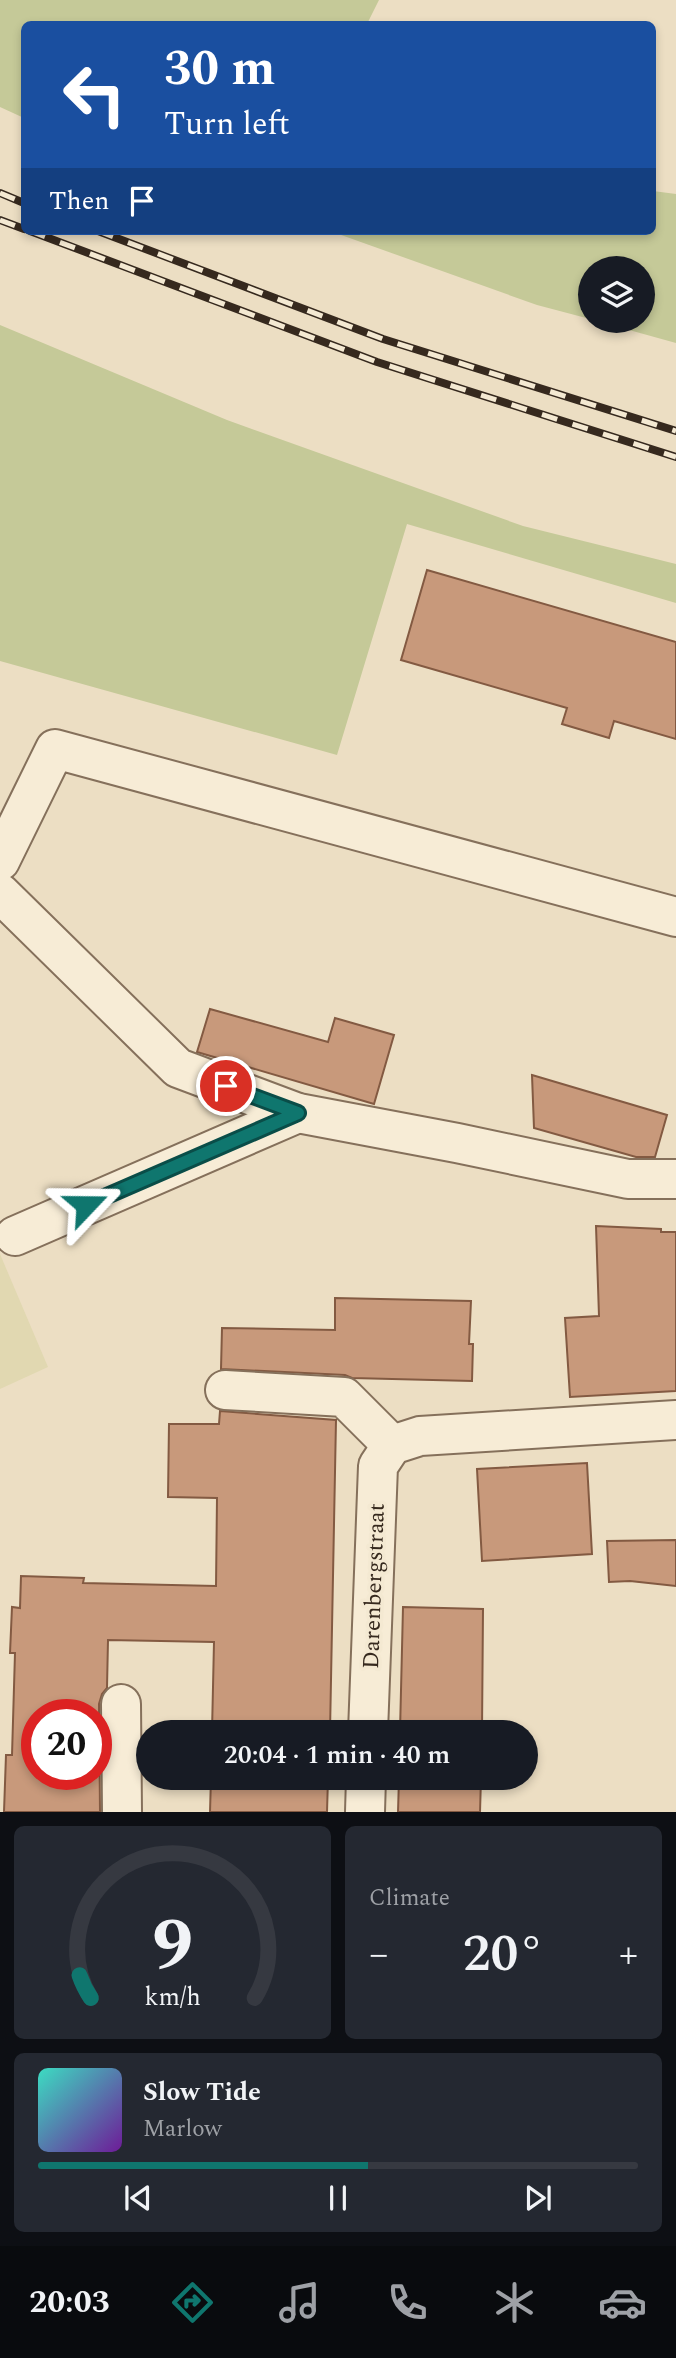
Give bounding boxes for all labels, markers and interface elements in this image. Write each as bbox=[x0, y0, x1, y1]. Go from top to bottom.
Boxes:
text: 30 m bbox=[164, 32, 275, 107]
icon: left bbox=[49, 49, 140, 140]
text: Turn left bbox=[164, 100, 290, 149]
text: Then bbox=[49, 181, 109, 221]
icon: arrive bbox=[123, 182, 161, 220]
map controls bbox=[578, 256, 655, 333]
button: layers bbox=[578, 256, 655, 333]
pin bbox=[196, 1056, 256, 1116]
icon: arrive bbox=[207, 1067, 245, 1105]
position arrow bbox=[49, 1168, 123, 1242]
street label: Darenbergstraat bbox=[354, 1502, 395, 1670]
speed limit sign: 20 bbox=[21, 1699, 112, 1790]
text: 20:04 · 1 min · 40 m bbox=[224, 1735, 450, 1775]
text: Climate bbox=[369, 1881, 450, 1916]
text: 9 bbox=[152, 1892, 193, 2003]
text: 20° bbox=[463, 1915, 544, 1994]
text: − bbox=[369, 1926, 388, 1984]
text: + bbox=[619, 1926, 638, 1984]
text: km/h bbox=[144, 1979, 201, 2017]
text: Slow Tide bbox=[143, 2072, 261, 2112]
text: Marlow bbox=[143, 2112, 222, 2147]
icon: previous bbox=[119, 2179, 157, 2217]
icon: pause bbox=[319, 2179, 357, 2217]
icon: next bbox=[519, 2179, 557, 2217]
text: 20:03 bbox=[29, 2278, 110, 2327]
icon: directions bbox=[168, 2278, 217, 2327]
icon: music bbox=[275, 2278, 324, 2327]
icon: phone bbox=[383, 2278, 432, 2327]
icon: climate bbox=[490, 2278, 539, 2327]
icon: car bbox=[598, 2278, 647, 2327]

